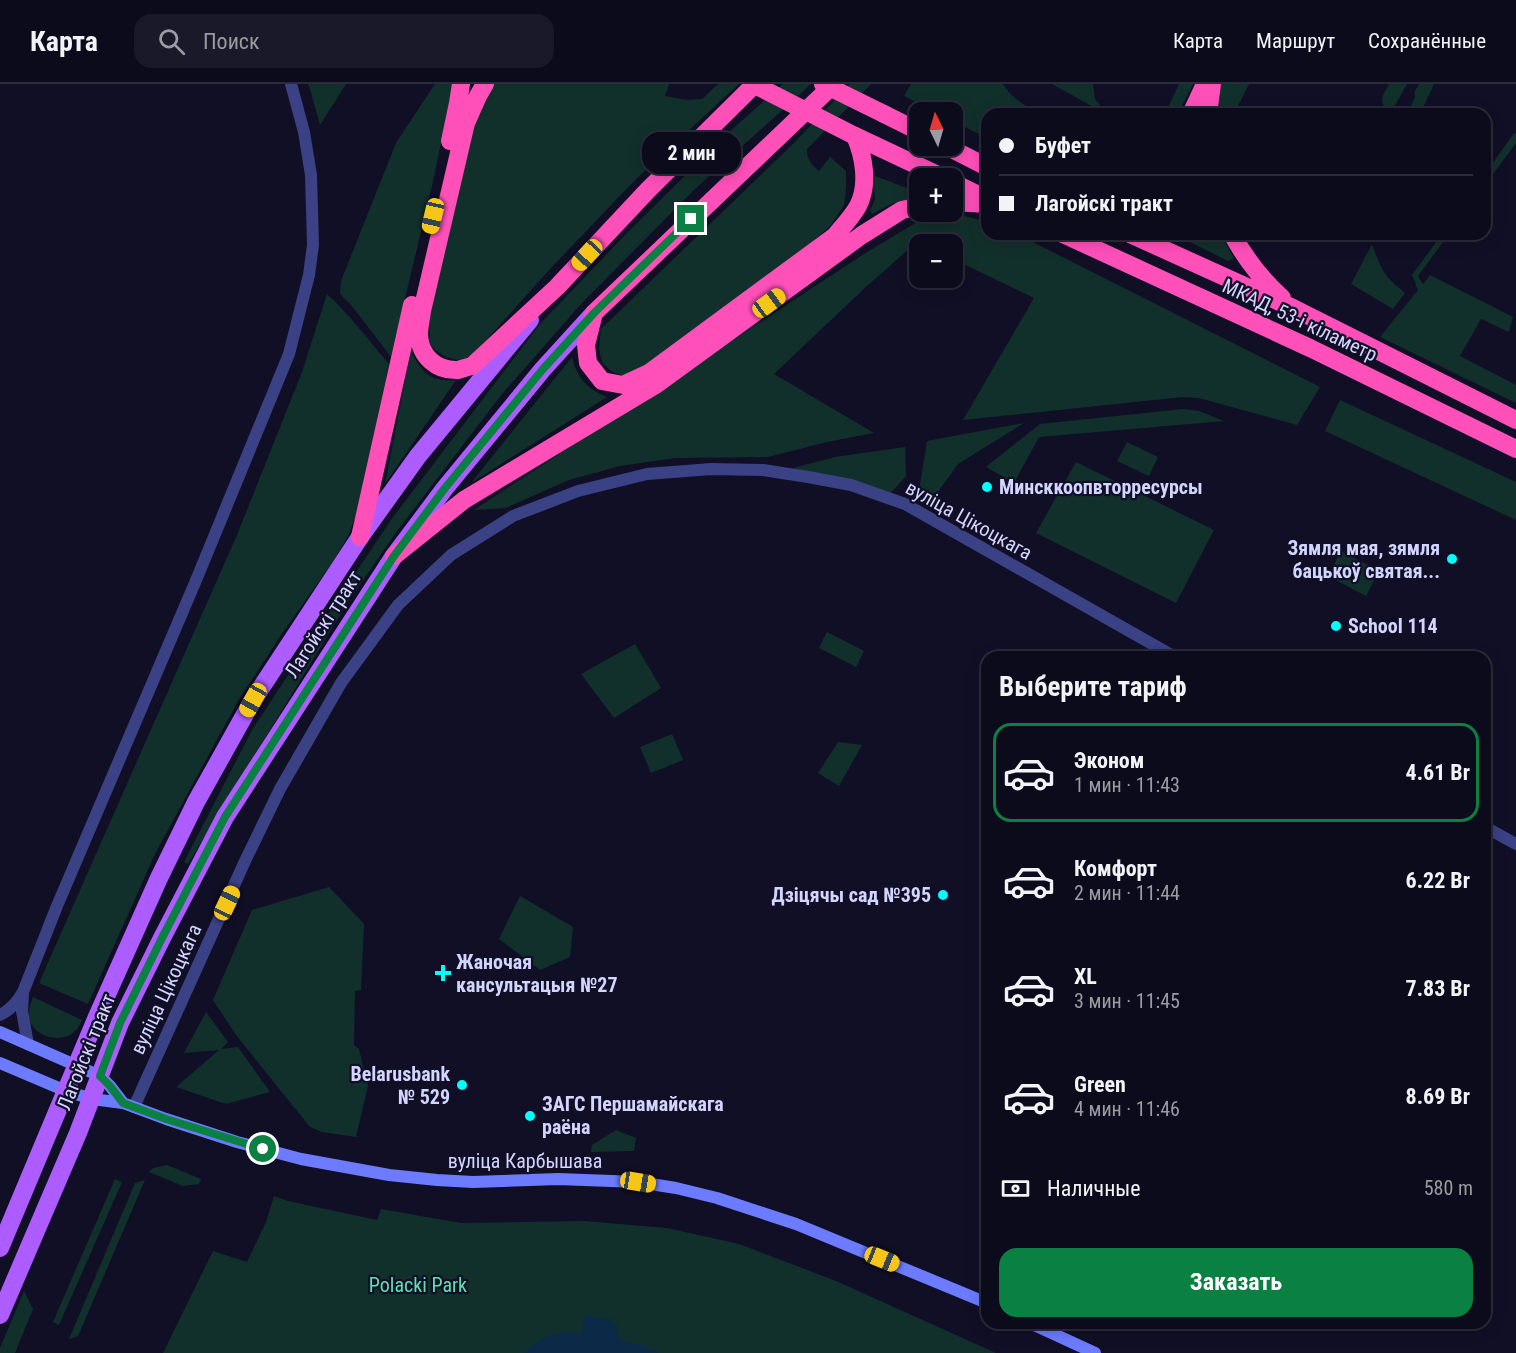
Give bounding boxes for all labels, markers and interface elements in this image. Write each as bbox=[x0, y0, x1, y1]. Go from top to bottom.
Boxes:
search box bbox=[134, 14, 554, 68]
text: Карта bbox=[30, 25, 98, 58]
icon: search bbox=[155, 25, 188, 58]
text: Поиск bbox=[203, 29, 260, 54]
text: Карта bbox=[1173, 29, 1223, 53]
text: Маршрут bbox=[1256, 29, 1335, 53]
text: Сохранённые bbox=[1368, 29, 1486, 53]
north arrow bbox=[909, 102, 963, 156]
map controls bbox=[909, 102, 963, 288]
callout: 2 мин bbox=[642, 132, 740, 174]
text: Буфет bbox=[1035, 133, 1091, 158]
text: 2 мин bbox=[668, 141, 715, 165]
button: + bbox=[909, 168, 963, 222]
text: Лагойскі тракт bbox=[1035, 191, 1173, 216]
car bbox=[420, 196, 446, 236]
route end bbox=[677, 205, 704, 232]
button: − bbox=[909, 234, 963, 288]
car bbox=[568, 236, 606, 274]
street label: МКАД, 53-і кіламетр bbox=[1219, 274, 1381, 366]
car bbox=[749, 285, 789, 321]
street label: вуліца Цікоцкага bbox=[902, 475, 1036, 565]
place label: Минсккоопвторресурсы bbox=[999, 475, 1203, 499]
marker: Минсккоопвторресурсы bbox=[980, 480, 994, 494]
place label: Зямля мая, зямля бацькоў святая... bbox=[1287, 536, 1440, 583]
marker: Зямля мая, зямля бацькоў святая... bbox=[1445, 552, 1459, 566]
street label: Лагойскі тракт bbox=[279, 566, 367, 682]
place label: School 114 bbox=[1348, 614, 1438, 638]
marker: School 114 bbox=[1329, 619, 1343, 633]
text: Выберите тариф bbox=[999, 671, 1187, 703]
car bbox=[236, 680, 270, 720]
icon: car bbox=[1002, 746, 1056, 800]
text: Эконом bbox=[1074, 748, 1144, 773]
text: 4.61 Br bbox=[1406, 760, 1470, 785]
text: 1 мин · 11:43 bbox=[1074, 773, 1180, 797]
icon: car bbox=[1002, 854, 1056, 908]
text: Комфорт bbox=[1074, 856, 1157, 881]
text: 6.22 Br bbox=[1406, 868, 1470, 893]
text: 2 мин · 11:44 bbox=[1074, 881, 1180, 905]
car bbox=[211, 883, 243, 923]
place label: Дзіцячы сад №395 bbox=[772, 883, 931, 907]
marker: Дзіцячы сад №395 bbox=[936, 888, 950, 902]
street label: вуліца Цікоцкага bbox=[125, 920, 207, 1058]
place label: Жаночая кансультацыя №27 bbox=[456, 950, 618, 997]
icon: car bbox=[1002, 962, 1056, 1016]
marker: Жаночая кансультацыя №27 bbox=[434, 964, 452, 982]
text: XL bbox=[1074, 964, 1097, 989]
text: 7.83 Br bbox=[1406, 976, 1470, 1001]
text: 3 мин · 11:45 bbox=[1074, 989, 1180, 1013]
street label: Лагойскі тракт bbox=[52, 990, 120, 1114]
place label: Belarusbank № 529 bbox=[350, 1062, 450, 1109]
icon: car bbox=[1002, 1070, 1056, 1124]
text: Green bbox=[1074, 1072, 1126, 1097]
marker: Belarusbank № 529 bbox=[455, 1078, 469, 1092]
text: 8.69 Br bbox=[1406, 1084, 1470, 1109]
place label: ЗАГС Першамайскага раёна bbox=[542, 1092, 724, 1139]
text: 4 мин · 11:46 bbox=[1074, 1097, 1180, 1121]
marker: ЗАГС Першамайскага раёна bbox=[523, 1109, 537, 1123]
route start bbox=[249, 1135, 276, 1162]
street label: вуліца Карбышава bbox=[448, 1149, 602, 1173]
car bbox=[619, 1170, 657, 1194]
icon: cash bbox=[999, 1172, 1032, 1205]
text: Наличные bbox=[1047, 1176, 1141, 1201]
text: 580 m bbox=[1424, 1176, 1473, 1200]
car bbox=[862, 1244, 902, 1274]
button: Заказать bbox=[999, 1248, 1473, 1317]
park label: Polacki Park bbox=[369, 1273, 467, 1297]

